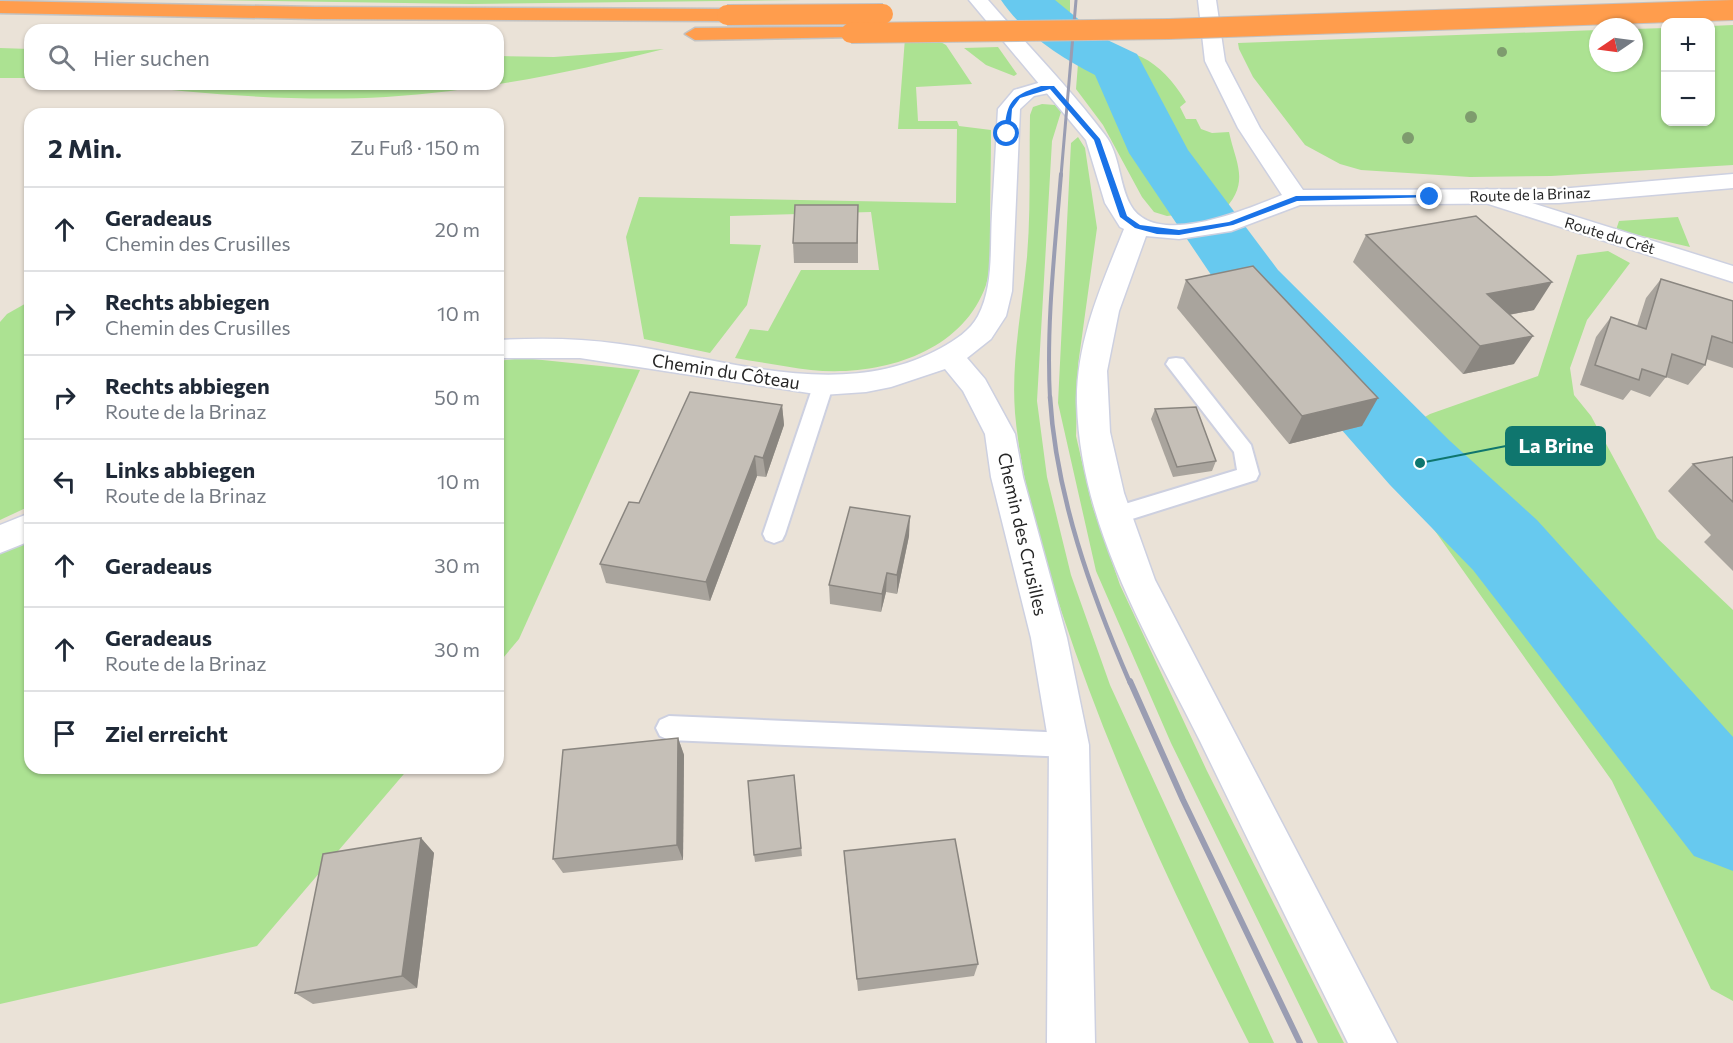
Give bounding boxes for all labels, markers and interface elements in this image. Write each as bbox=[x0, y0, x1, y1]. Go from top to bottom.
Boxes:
north arrow bbox=[1589, 18, 1643, 72]
map controls bbox=[1661, 18, 1715, 126]
button: + bbox=[1661, 18, 1715, 72]
search box bbox=[24, 24, 504, 90]
icon: search bbox=[45, 41, 78, 74]
text: Hier suchen bbox=[93, 44, 210, 71]
button: − bbox=[1661, 72, 1715, 126]
route start bbox=[993, 120, 1019, 146]
text: 2 Min. bbox=[48, 132, 122, 163]
text: Zu Fuß · 150 m bbox=[350, 135, 480, 159]
route end bbox=[1416, 183, 1442, 209]
street label: Route de la Brinaz bbox=[1469, 183, 1591, 205]
text: Geradeaus bbox=[105, 204, 212, 231]
icon: ahead bbox=[48, 213, 81, 246]
street label: Route du Crêt bbox=[1563, 213, 1657, 257]
text: 20 m bbox=[435, 217, 480, 241]
text: Chemin des Crusilles bbox=[105, 231, 291, 255]
text: Rechts abbiegen bbox=[105, 288, 270, 315]
icon: right bbox=[48, 297, 81, 330]
text: 10 m bbox=[437, 301, 480, 325]
text: Chemin des Crusilles bbox=[105, 315, 291, 339]
street label: Chemin du Côteau bbox=[651, 348, 801, 394]
text: Rechts abbiegen bbox=[105, 372, 270, 399]
icon: right bbox=[48, 381, 81, 414]
text: 50 m bbox=[434, 385, 480, 409]
text: Route de la Brinaz bbox=[105, 399, 267, 423]
callout: La Brine bbox=[1506, 427, 1605, 465]
text: La Brine bbox=[1518, 433, 1594, 457]
street label: Chemin des Crusilles bbox=[994, 450, 1052, 618]
text: Links abbiegen bbox=[105, 456, 255, 483]
icon: left bbox=[48, 465, 81, 498]
text: 10 m bbox=[437, 469, 480, 493]
text: Route de la Brinaz bbox=[105, 483, 267, 507]
icon: ahead bbox=[48, 549, 81, 582]
text: Geradeaus bbox=[105, 552, 212, 579]
text: 30 m bbox=[434, 553, 480, 577]
text: Geradeaus bbox=[105, 624, 212, 651]
icon: ahead bbox=[48, 633, 81, 666]
text: 30 m bbox=[434, 637, 480, 661]
text: Route de la Brinaz bbox=[105, 651, 267, 675]
icon: arrive bbox=[48, 717, 81, 750]
text: Ziel erreicht bbox=[105, 720, 228, 747]

